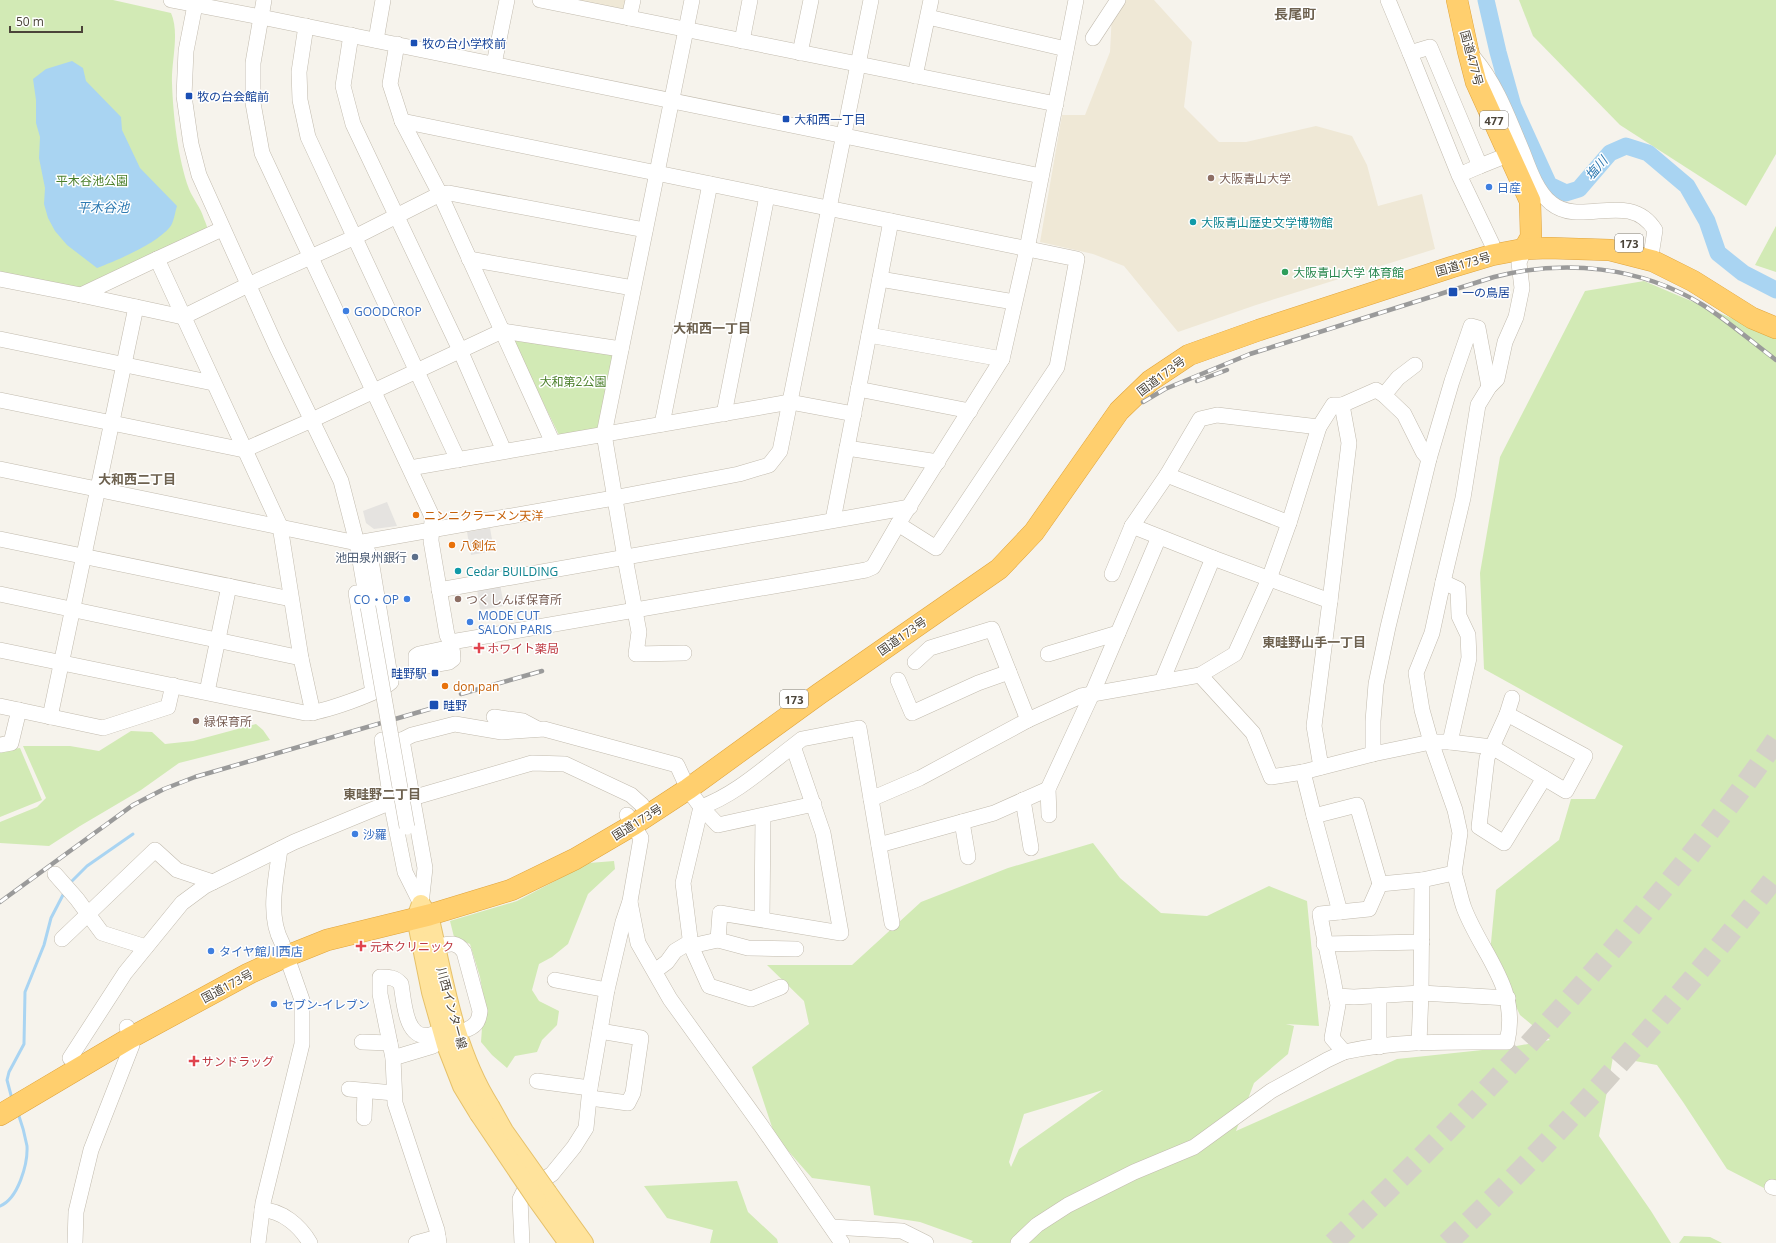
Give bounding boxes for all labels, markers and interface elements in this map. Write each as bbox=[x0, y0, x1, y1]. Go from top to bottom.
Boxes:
district label: 長尾町 bbox=[1274, 4, 1316, 23]
scale bar bbox=[10, 8, 82, 34]
text: 50 m bbox=[16, 13, 44, 30]
street label: 国道477号 bbox=[1456, 28, 1488, 88]
place label: 牧の台小学校前 bbox=[422, 35, 506, 52]
marker: 牧の台小学校前 bbox=[409, 38, 419, 48]
place label: 牧の台会館前 bbox=[197, 88, 269, 105]
marker: 牧の台会館前 bbox=[184, 91, 194, 101]
place label: 大和西一丁目 bbox=[794, 111, 866, 128]
road number: 477 bbox=[1480, 111, 1508, 129]
marker: 大和西一丁目 bbox=[781, 114, 791, 124]
water label: 塩川 bbox=[1581, 151, 1613, 184]
place label: 大阪青山大学 bbox=[1219, 170, 1291, 187]
park label: 平木谷池公園 bbox=[56, 172, 128, 189]
marker: 大阪青山大学 bbox=[1206, 173, 1216, 183]
place label: 日産 bbox=[1497, 179, 1521, 196]
marker: 日産 bbox=[1484, 182, 1494, 192]
water label: 平木谷池 bbox=[77, 198, 131, 216]
place label: 大阪青山歴史文学博物館 bbox=[1201, 214, 1333, 231]
marker: 大阪青山歴史文学博物館 bbox=[1188, 217, 1198, 227]
road number: 173 bbox=[1615, 234, 1643, 252]
street label: 国道173号 bbox=[1433, 248, 1493, 280]
place label: 大阪青山大学 体育館 bbox=[1293, 264, 1404, 281]
marker: 大阪青山大学 体育館 bbox=[1280, 267, 1290, 277]
place label: 一の鳥居 bbox=[1462, 284, 1510, 301]
marker: 一の鳥居 bbox=[1447, 286, 1459, 298]
place label: GOODCROP bbox=[354, 303, 422, 320]
marker: GOODCROP bbox=[341, 306, 351, 316]
district label: 大和西一丁目 bbox=[673, 319, 751, 337]
street label: 国道173号 bbox=[1133, 352, 1189, 400]
park label: 大和第2公園 bbox=[540, 373, 606, 390]
district label: 大和西二丁目 bbox=[98, 470, 176, 488]
place label: ニンニクラーメン天洋 bbox=[424, 507, 544, 524]
marker: ニンニクラーメン天洋 bbox=[411, 510, 421, 520]
place label: 八剣伝 bbox=[460, 537, 496, 554]
marker: 八剣伝 bbox=[447, 540, 457, 550]
place label: 池田泉州銀行 bbox=[335, 549, 407, 566]
marker: 池田泉州銀行 bbox=[410, 552, 420, 562]
place label: Cedar BUILDING bbox=[466, 563, 558, 580]
marker: Cedar BUILDING bbox=[453, 566, 463, 576]
place label: CO・OP bbox=[354, 591, 399, 608]
place label: つくしんぼ保育所 bbox=[466, 591, 562, 608]
marker: CO・OP bbox=[402, 594, 412, 604]
marker: つくしんぼ保育所 bbox=[453, 594, 463, 604]
place label: MODE CUT SALON PARIS bbox=[478, 607, 552, 638]
street label: 国道173号 bbox=[874, 613, 930, 659]
marker: MODE CUT SALON PARIS bbox=[465, 617, 475, 627]
district label: 東畦野山手一丁目 bbox=[1262, 633, 1366, 651]
place label: ホワイト薬局 bbox=[487, 640, 559, 657]
marker: ホワイト薬局 bbox=[474, 643, 484, 653]
place label: 畦野駅 bbox=[391, 665, 427, 682]
marker: 畦野駅 bbox=[430, 668, 440, 678]
place label: don pan bbox=[453, 678, 499, 695]
marker: don pan bbox=[440, 681, 450, 691]
road number: 173 bbox=[780, 690, 808, 708]
place label: 畦野 bbox=[443, 697, 467, 714]
marker: 畦野 bbox=[428, 699, 440, 711]
place label: 緑保育所 bbox=[204, 713, 252, 730]
marker: 緑保育所 bbox=[191, 716, 201, 726]
district label: 東畦野二丁目 bbox=[343, 785, 421, 803]
street label: 国道173号 bbox=[608, 800, 666, 844]
place label: 沙羅 bbox=[363, 826, 387, 843]
marker: 沙羅 bbox=[350, 829, 360, 839]
place label: 元木クリニック bbox=[370, 938, 454, 955]
marker: 元木クリニック bbox=[355, 940, 367, 952]
place label: タイヤ館川西店 bbox=[219, 943, 303, 960]
marker: タイヤ館川西店 bbox=[206, 946, 216, 956]
street label: 国道173号 bbox=[198, 965, 256, 1007]
street label: 川西インター線 bbox=[433, 965, 471, 1051]
place label: セブン-イレブン bbox=[282, 996, 370, 1013]
marker: セブン-イレブン bbox=[269, 999, 279, 1009]
place label: サンドラッグ bbox=[202, 1053, 274, 1070]
marker: サンドラッグ bbox=[189, 1056, 199, 1066]

